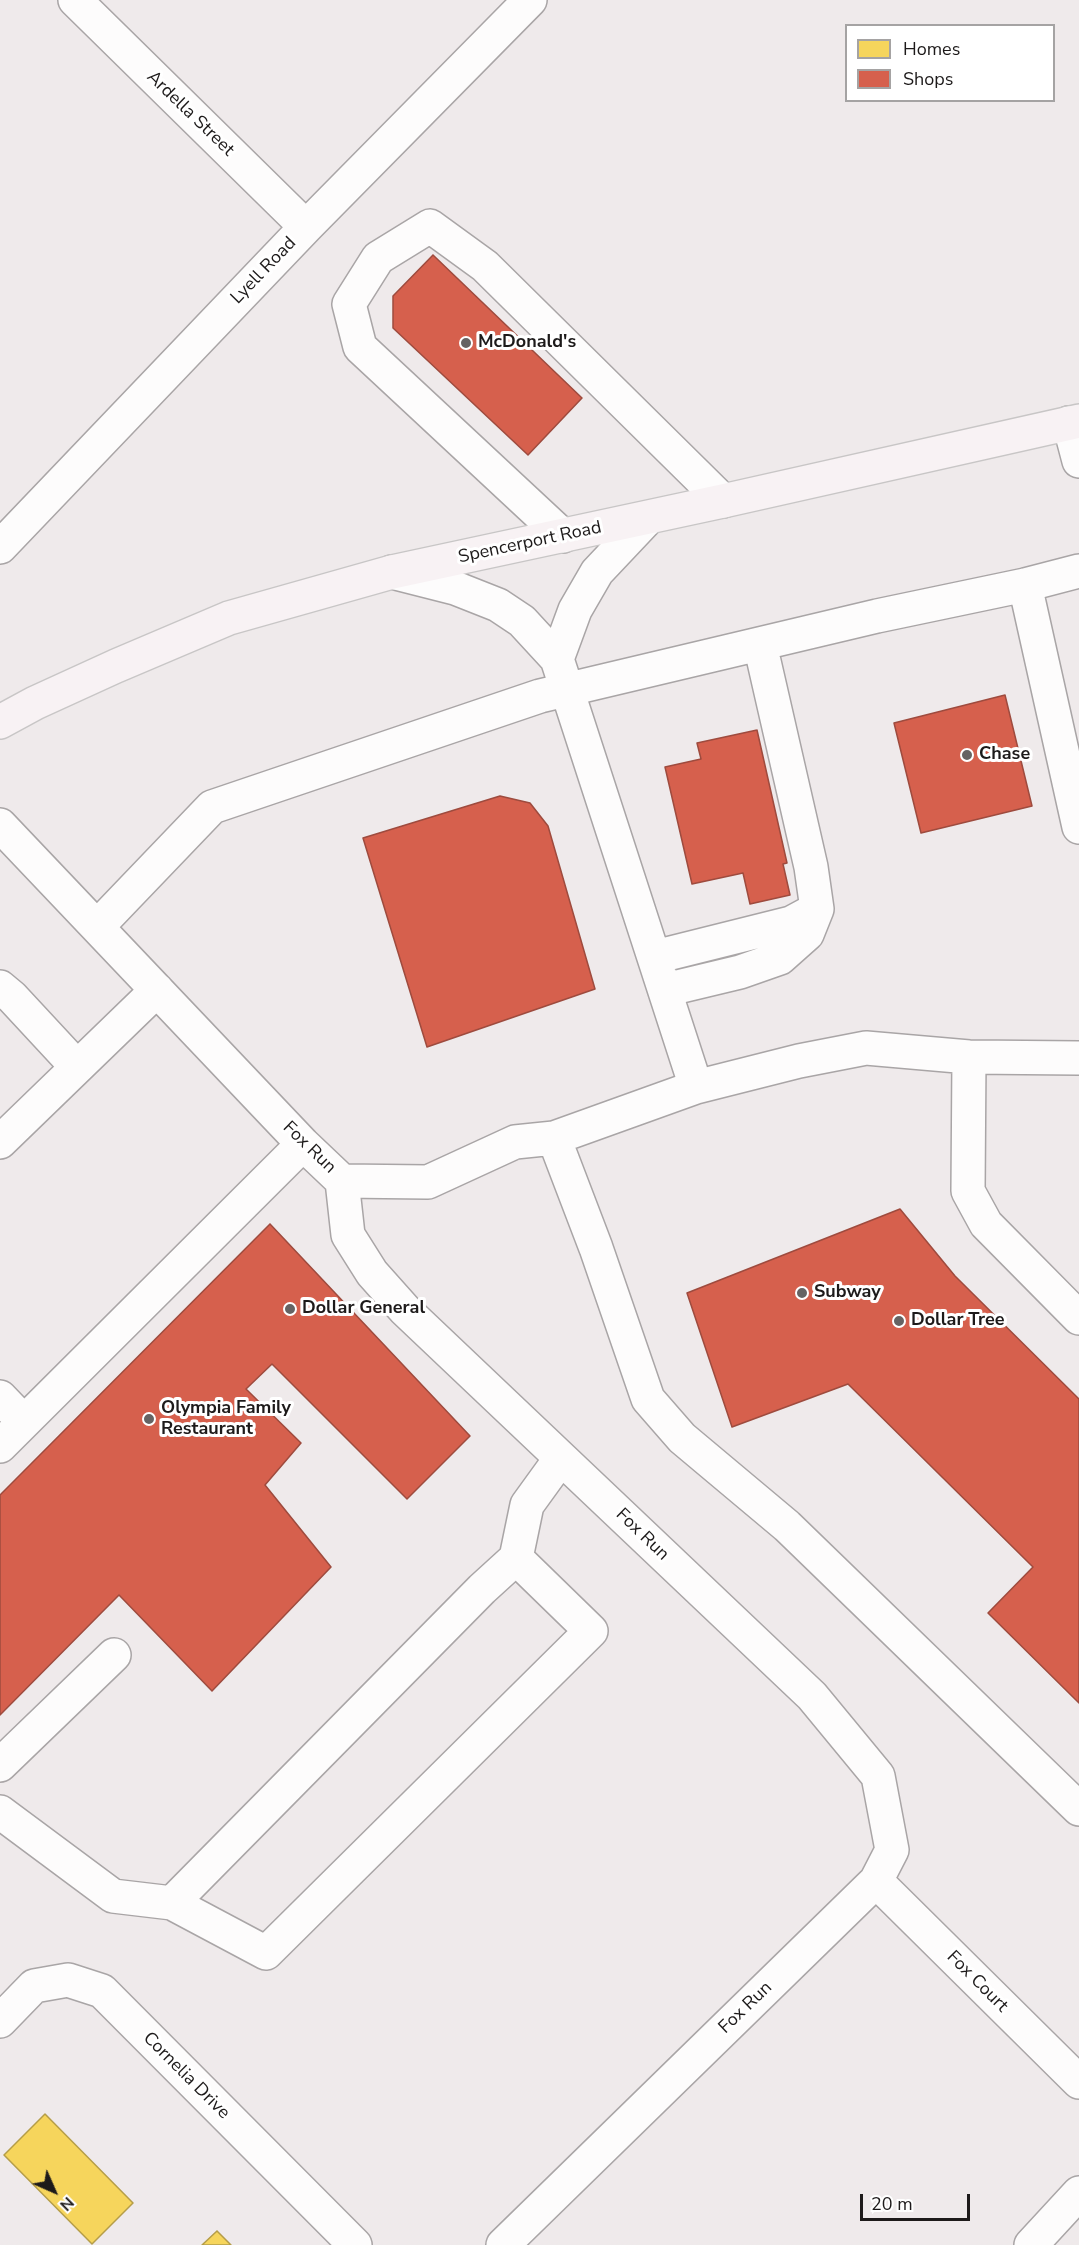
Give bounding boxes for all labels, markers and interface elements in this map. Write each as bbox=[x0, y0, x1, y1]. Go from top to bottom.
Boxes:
legend bbox=[845, 24, 1055, 102]
text: Homes bbox=[903, 37, 960, 61]
street label: Ardella Street bbox=[142, 67, 238, 161]
text: Shops bbox=[903, 67, 953, 91]
street label: Lyell Road bbox=[227, 233, 301, 309]
place label: McDonald's bbox=[478, 332, 576, 354]
marker: McDonald's bbox=[459, 336, 473, 350]
street label: Spencerport Road bbox=[456, 517, 604, 569]
place label: Chase bbox=[979, 744, 1030, 766]
marker: Chase bbox=[960, 748, 974, 762]
street label: Fox Run bbox=[278, 1117, 340, 1179]
place label: Subway bbox=[814, 1282, 881, 1304]
marker: Subway bbox=[795, 1286, 809, 1300]
place label: Dollar General bbox=[302, 1298, 425, 1320]
marker: Dollar General bbox=[283, 1302, 297, 1316]
place label: Dollar Tree bbox=[911, 1310, 1005, 1332]
marker: Dollar Tree bbox=[892, 1314, 906, 1328]
place label: Olympia Family Restaurant bbox=[161, 1398, 291, 1440]
marker: Olympia Family Restaurant bbox=[142, 1412, 156, 1426]
street label: Fox Run bbox=[611, 1504, 673, 1566]
street label: Fox Court bbox=[942, 1947, 1012, 2017]
street label: Fox Run bbox=[715, 1977, 777, 2039]
street label: Cornelia Drive bbox=[138, 2028, 234, 2124]
north arrow bbox=[24, 2161, 84, 2221]
scale bar bbox=[863, 2182, 972, 2220]
text: N bbox=[55, 2192, 79, 2216]
text: 20 m bbox=[871, 2192, 913, 2216]

